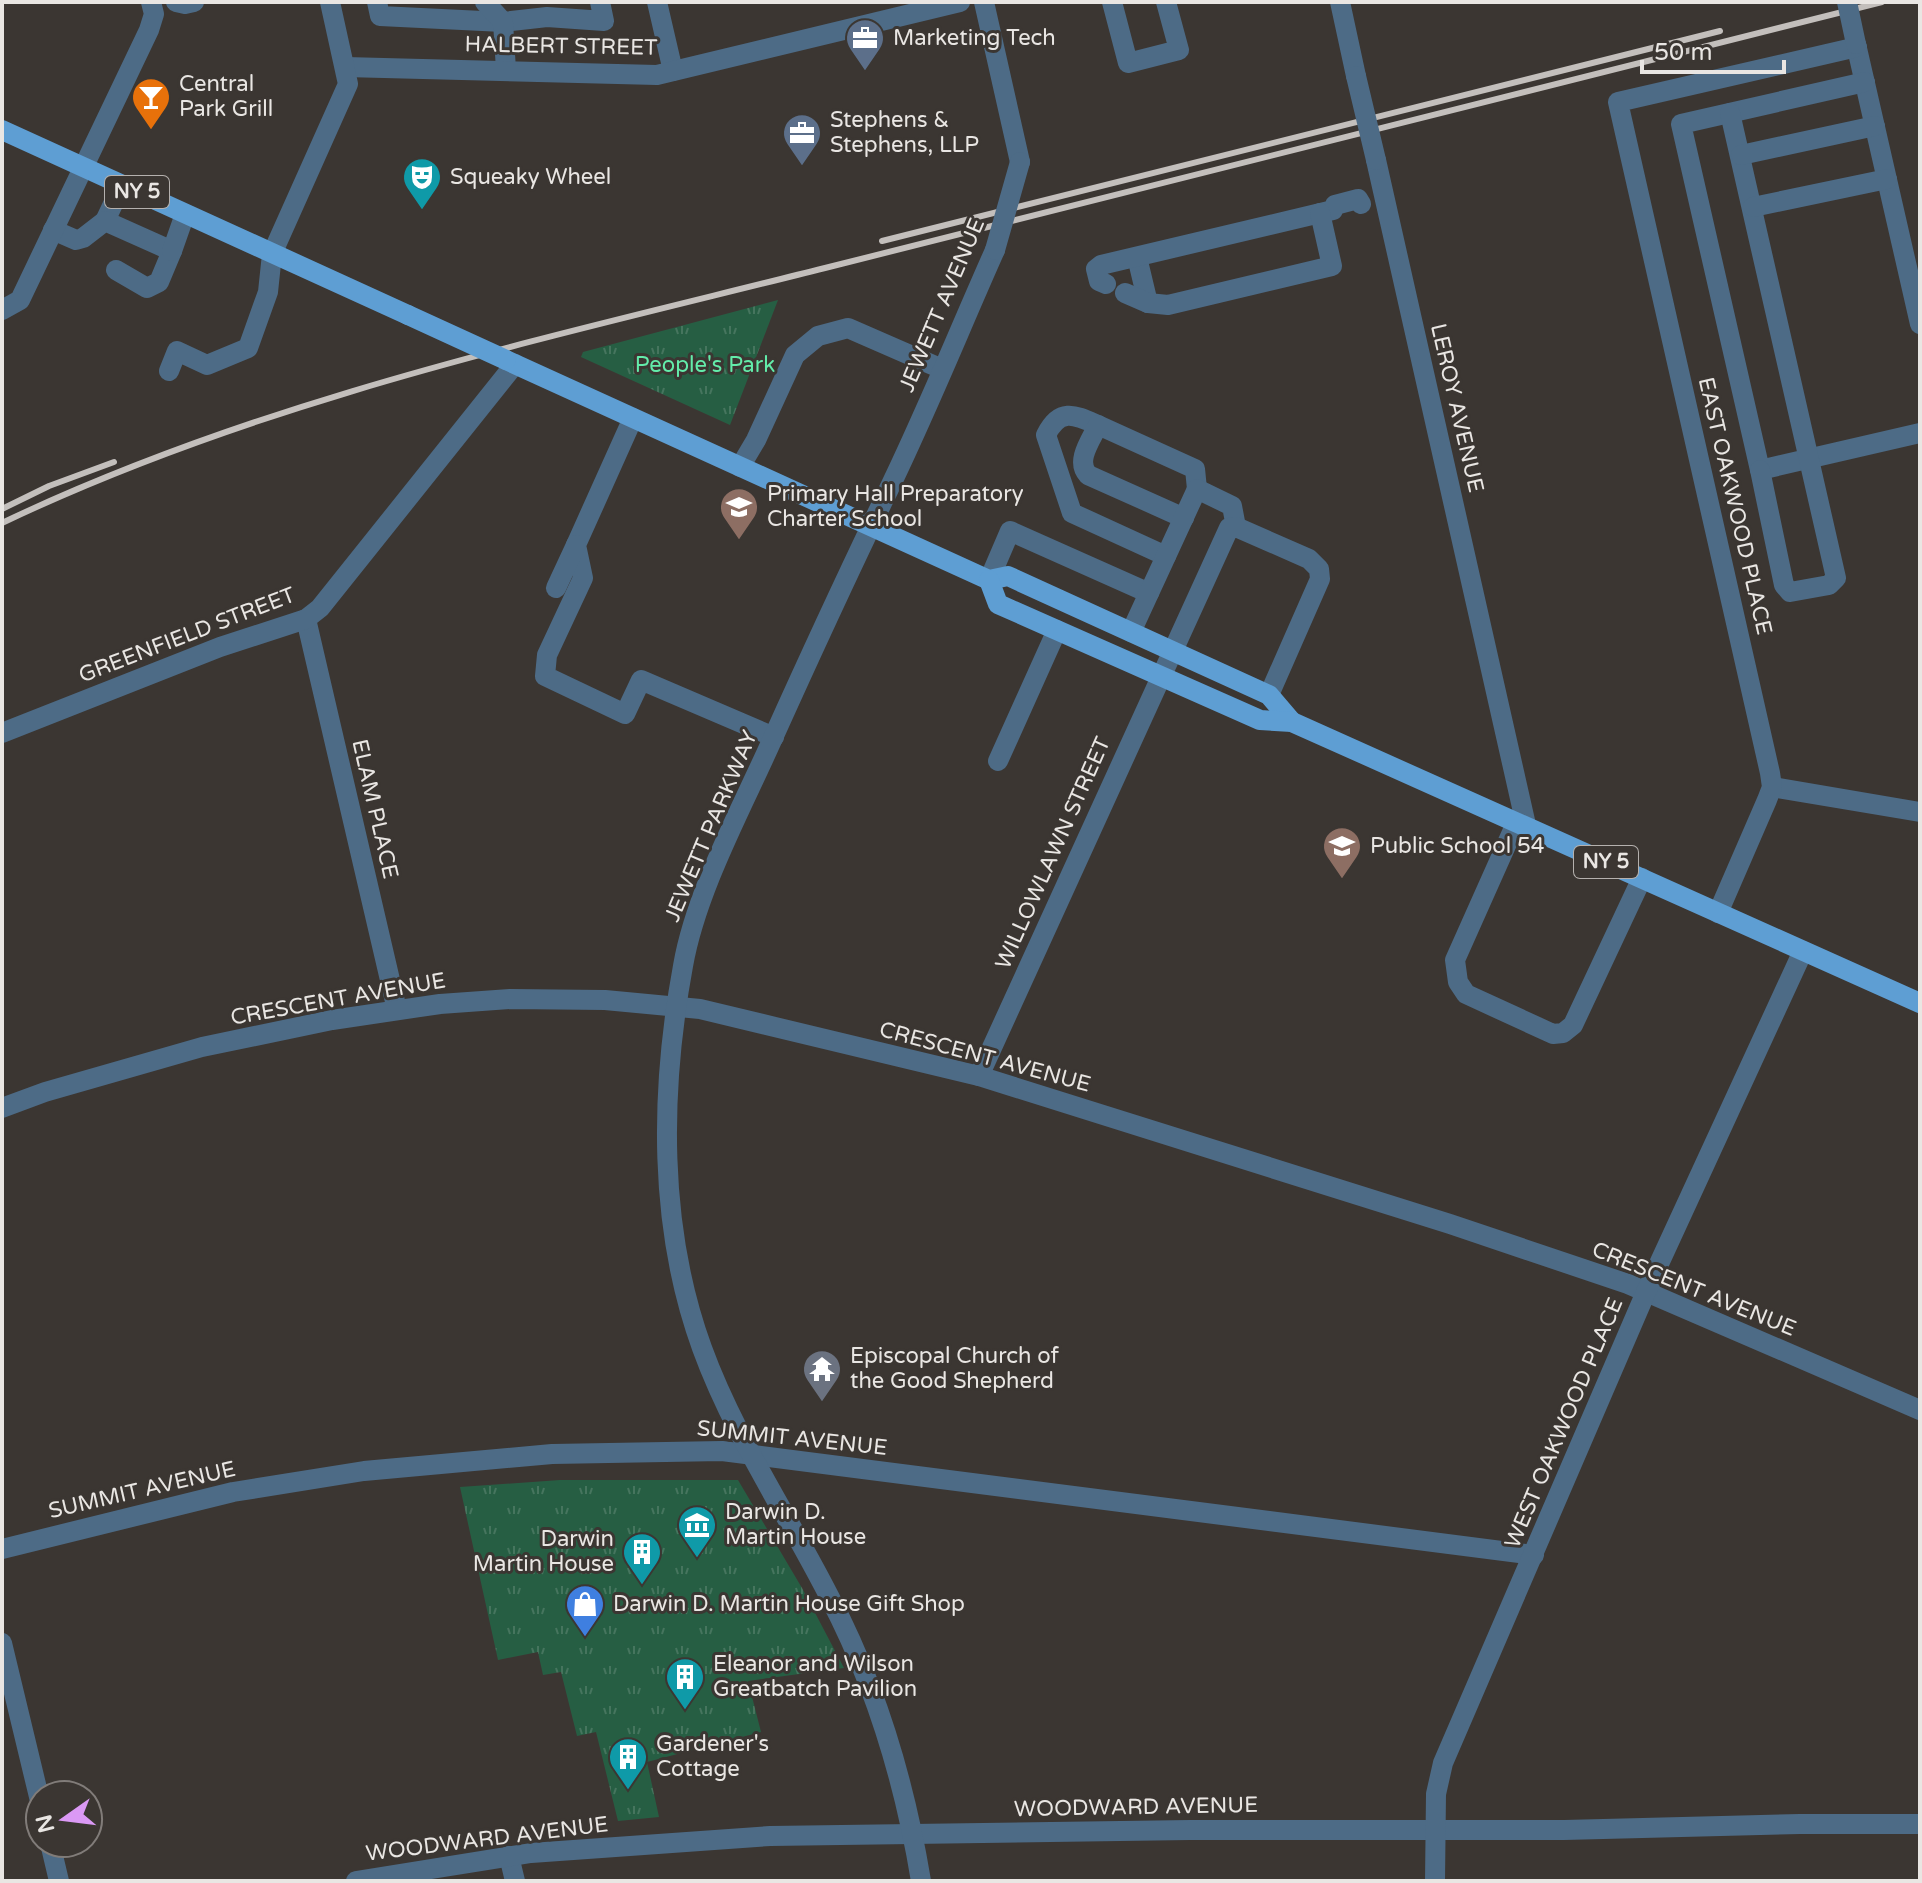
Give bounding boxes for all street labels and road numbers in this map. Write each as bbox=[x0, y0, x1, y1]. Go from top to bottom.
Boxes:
street label: HALBERT STREET bbox=[464, 31, 658, 61]
road number: NY 5 bbox=[105, 176, 169, 208]
street label: JEWETT AVENUE bbox=[894, 214, 990, 396]
street label: LEROY AVENUE bbox=[1425, 321, 1489, 495]
street label: EAST OAKWOOD PLACE bbox=[1693, 375, 1777, 637]
street label: GREENFIELD STREET bbox=[75, 581, 300, 688]
street label: JEWETT PARKWAY bbox=[659, 727, 763, 925]
street label: WILLOWLAWN STREET bbox=[990, 732, 1116, 973]
street label: ELAM PLACE bbox=[346, 737, 404, 881]
road number: NY 5 bbox=[1574, 846, 1638, 878]
street label: CRESCENT AVENUE bbox=[229, 967, 447, 1031]
street label: CRESCENT AVENUE bbox=[876, 1016, 1094, 1098]
street label: CRESCENT AVENUE bbox=[1588, 1236, 1800, 1342]
street label: WEST OAKWOOD PLACE bbox=[1499, 1294, 1629, 1552]
street label: SUMMIT AVENUE bbox=[696, 1415, 888, 1461]
street label: SUMMIT AVENUE bbox=[46, 1456, 238, 1524]
street label: WOODWARD AVENUE bbox=[1014, 1792, 1258, 1822]
street label: WOODWARD AVENUE bbox=[364, 1811, 610, 1867]

